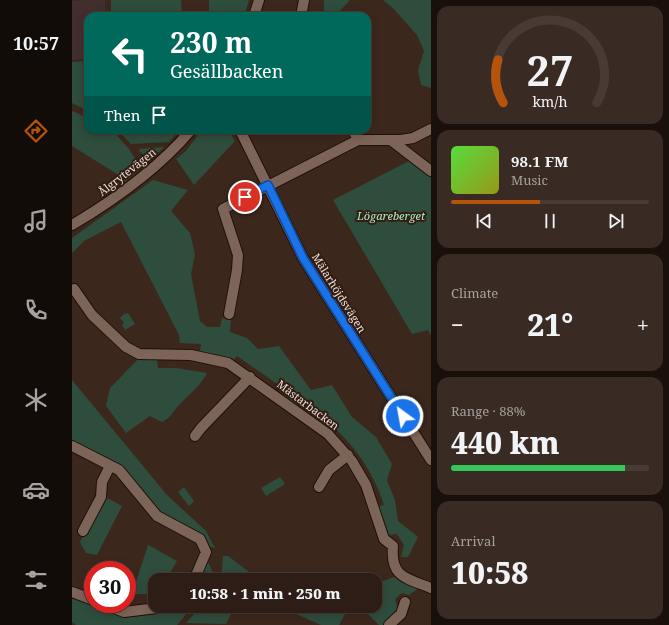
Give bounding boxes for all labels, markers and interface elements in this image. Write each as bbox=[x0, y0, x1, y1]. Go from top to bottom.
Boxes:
text: 230 m bbox=[170, 23, 252, 61]
icon: left bbox=[104, 28, 156, 80]
text: 10:57 bbox=[13, 31, 59, 55]
text: 27 bbox=[526, 42, 574, 98]
text: Gesällbacken bbox=[170, 59, 283, 83]
text: km/h bbox=[532, 91, 568, 110]
icon: arrive bbox=[148, 104, 170, 126]
text: Then bbox=[104, 105, 140, 125]
icon: directions bbox=[22, 117, 50, 145]
street label: Ålgrytevägen bbox=[95, 144, 159, 199]
text: 98.1 FM bbox=[511, 151, 568, 171]
text: Music bbox=[511, 171, 548, 189]
pin bbox=[228, 180, 262, 214]
icon: arrive bbox=[234, 186, 256, 208]
icon: music bbox=[22, 207, 50, 235]
park label: Lögareberget bbox=[356, 208, 426, 223]
icon: previous bbox=[473, 210, 495, 232]
icon: pause bbox=[539, 210, 561, 232]
icon: next bbox=[605, 210, 627, 232]
street label: Mälarhöjdsvägen bbox=[309, 250, 370, 335]
text: Climate bbox=[451, 284, 498, 302]
icon: phone bbox=[22, 296, 50, 324]
text: 21° bbox=[527, 304, 573, 345]
text: − bbox=[451, 309, 464, 339]
text: + bbox=[637, 309, 649, 339]
street label: Mästarbacken bbox=[274, 376, 342, 433]
icon: climate bbox=[22, 386, 50, 414]
position arrow bbox=[382, 395, 424, 437]
text: Range · 88% bbox=[451, 402, 525, 420]
text: 440 km bbox=[451, 422, 560, 463]
icon: car bbox=[22, 476, 50, 504]
text: Arrival bbox=[451, 532, 495, 550]
text: 10:58 bbox=[451, 552, 528, 593]
speed limit sign: 30 bbox=[84, 561, 136, 613]
icon: filters bbox=[22, 566, 50, 594]
text: 10:58 · 1 min · 250 m bbox=[189, 583, 341, 603]

